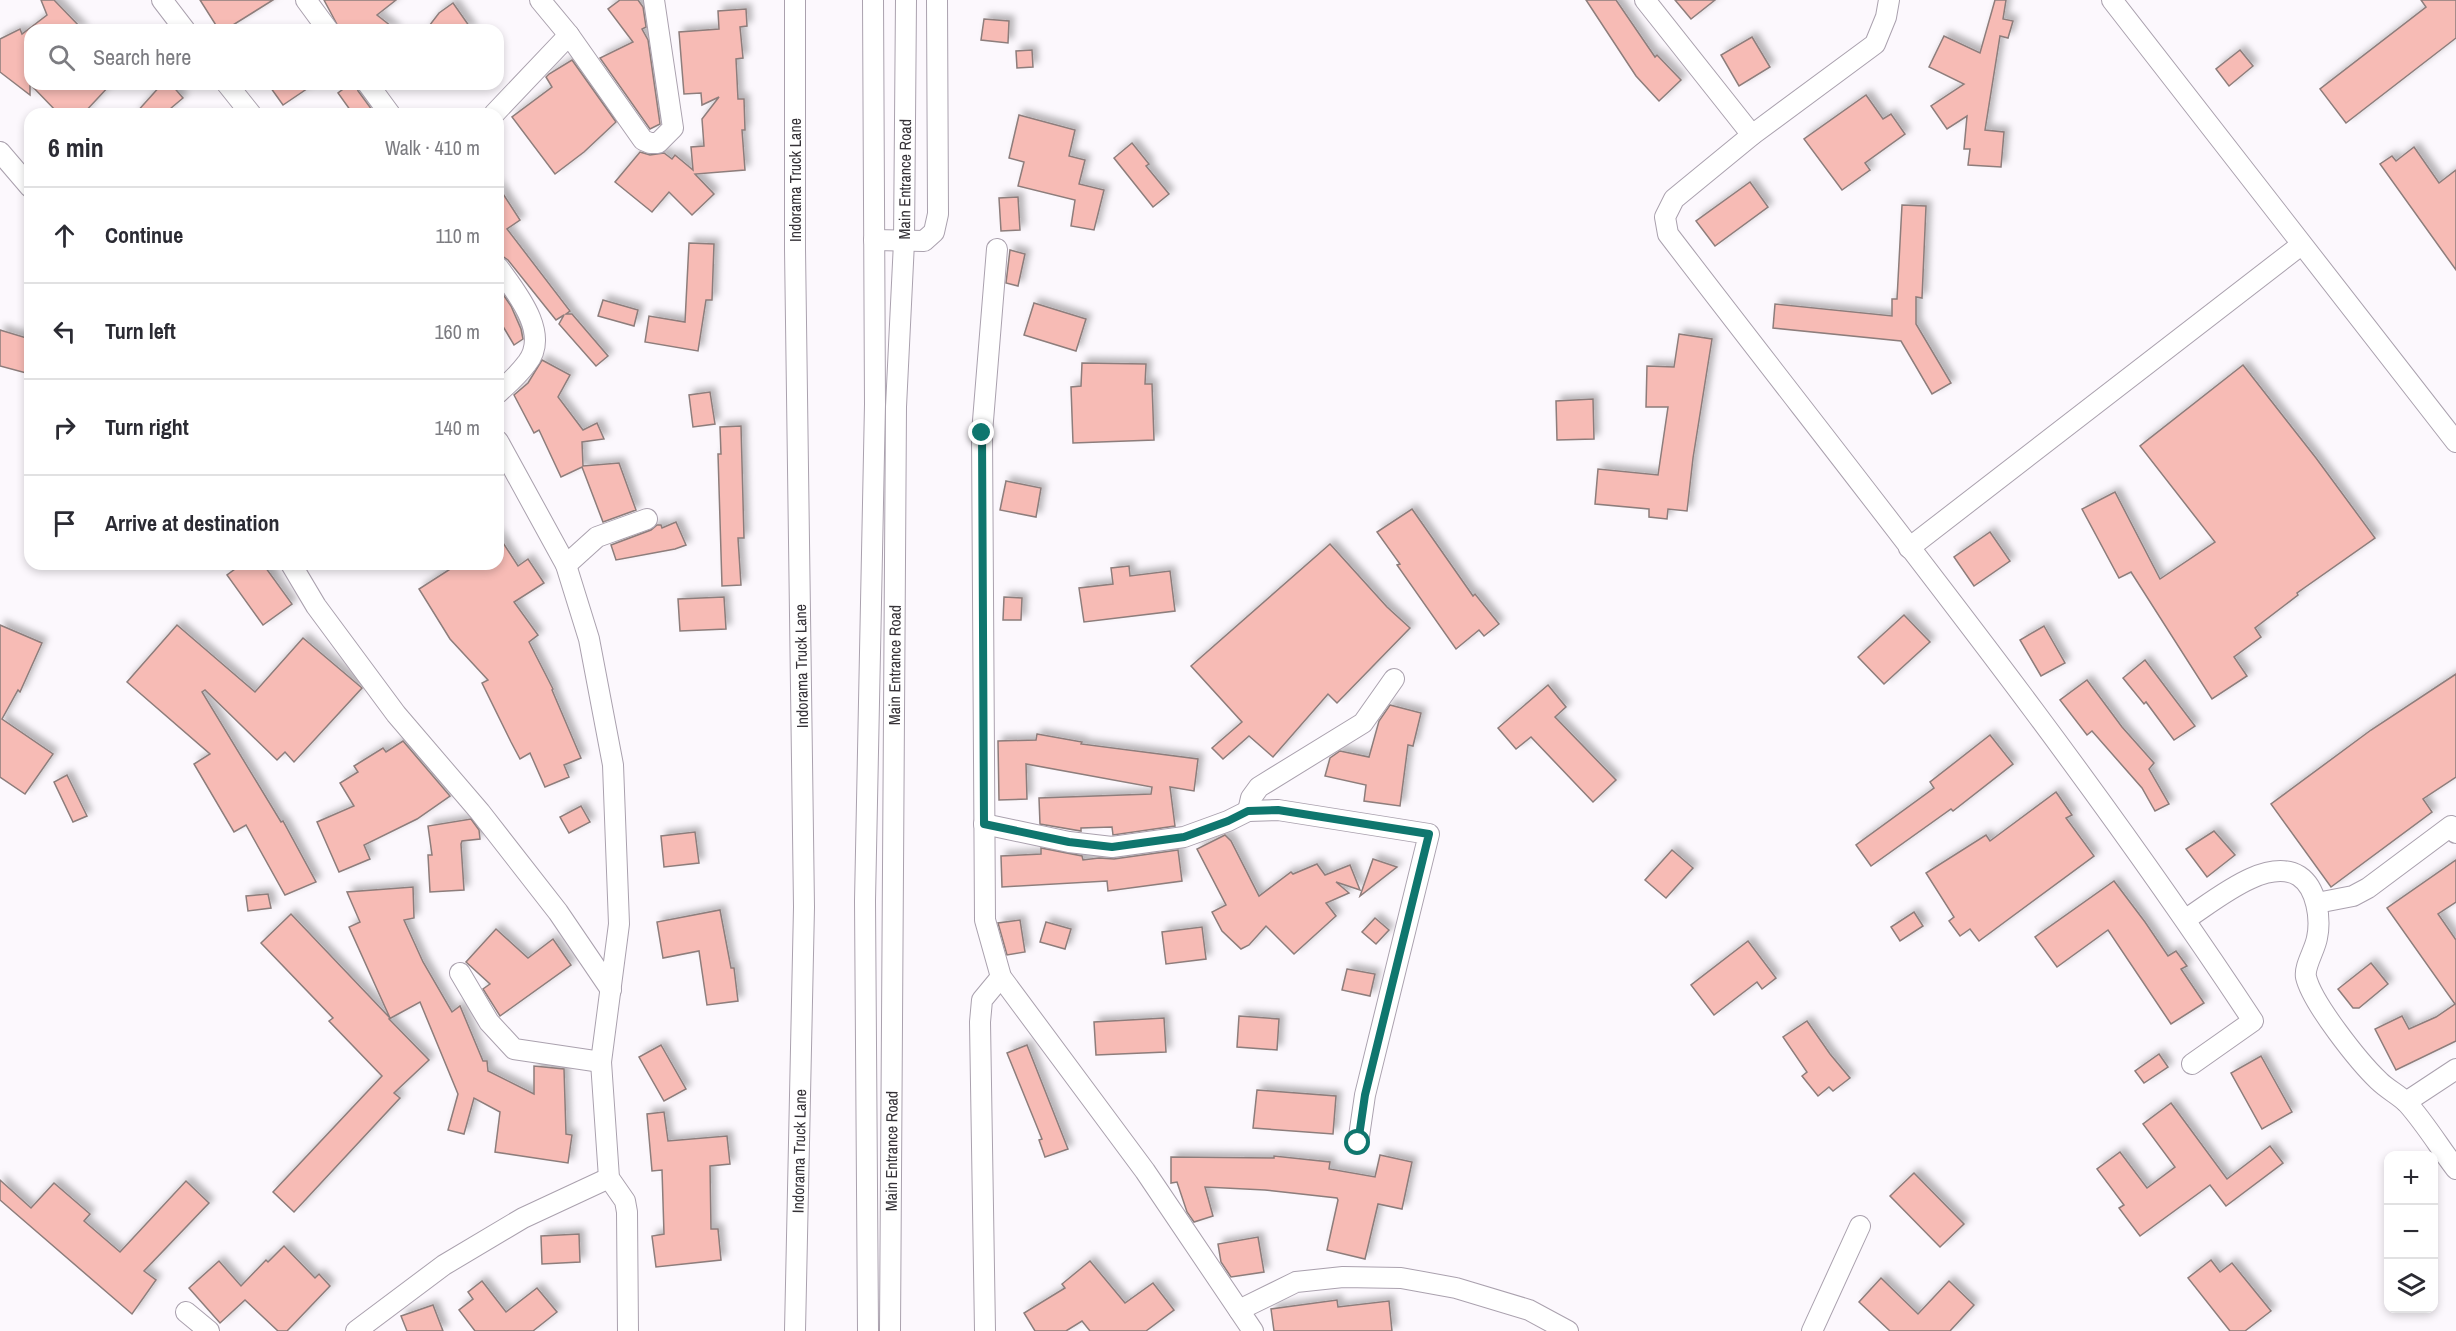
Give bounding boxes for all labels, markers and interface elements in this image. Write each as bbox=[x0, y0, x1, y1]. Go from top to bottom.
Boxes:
search box bbox=[24, 24, 504, 90]
icon: search bbox=[45, 41, 78, 74]
text: Search here bbox=[93, 42, 191, 72]
street label: Indorama Truck Lane bbox=[784, 118, 806, 242]
street label: Main Entrance Road bbox=[893, 119, 916, 240]
text: 6 min bbox=[48, 130, 104, 165]
text: Walk · 410 m bbox=[385, 134, 480, 161]
icon: ahead bbox=[48, 219, 81, 252]
text: Continue bbox=[105, 220, 183, 250]
text: 110 m bbox=[436, 222, 480, 249]
icon: left bbox=[48, 315, 81, 348]
text: Turn left bbox=[105, 316, 176, 346]
text: 160 m bbox=[434, 318, 480, 345]
icon: right bbox=[48, 411, 81, 444]
text: Turn right bbox=[105, 412, 189, 442]
text: 140 m bbox=[434, 414, 480, 441]
route end bbox=[968, 419, 994, 445]
icon: arrive bbox=[48, 507, 81, 540]
text: Arrive at destination bbox=[105, 508, 279, 538]
street label: Indorama Truck Lane bbox=[789, 604, 813, 728]
street label: Main Entrance Road bbox=[883, 605, 906, 725]
street label: Indorama Truck Lane bbox=[787, 1089, 811, 1213]
street label: Main Entrance Road bbox=[880, 1091, 903, 1211]
route start bbox=[1344, 1129, 1370, 1155]
map controls bbox=[2384, 1151, 2438, 1313]
button: + bbox=[2384, 1151, 2438, 1205]
button: − bbox=[2384, 1205, 2438, 1259]
button: layers bbox=[2384, 1259, 2438, 1313]

